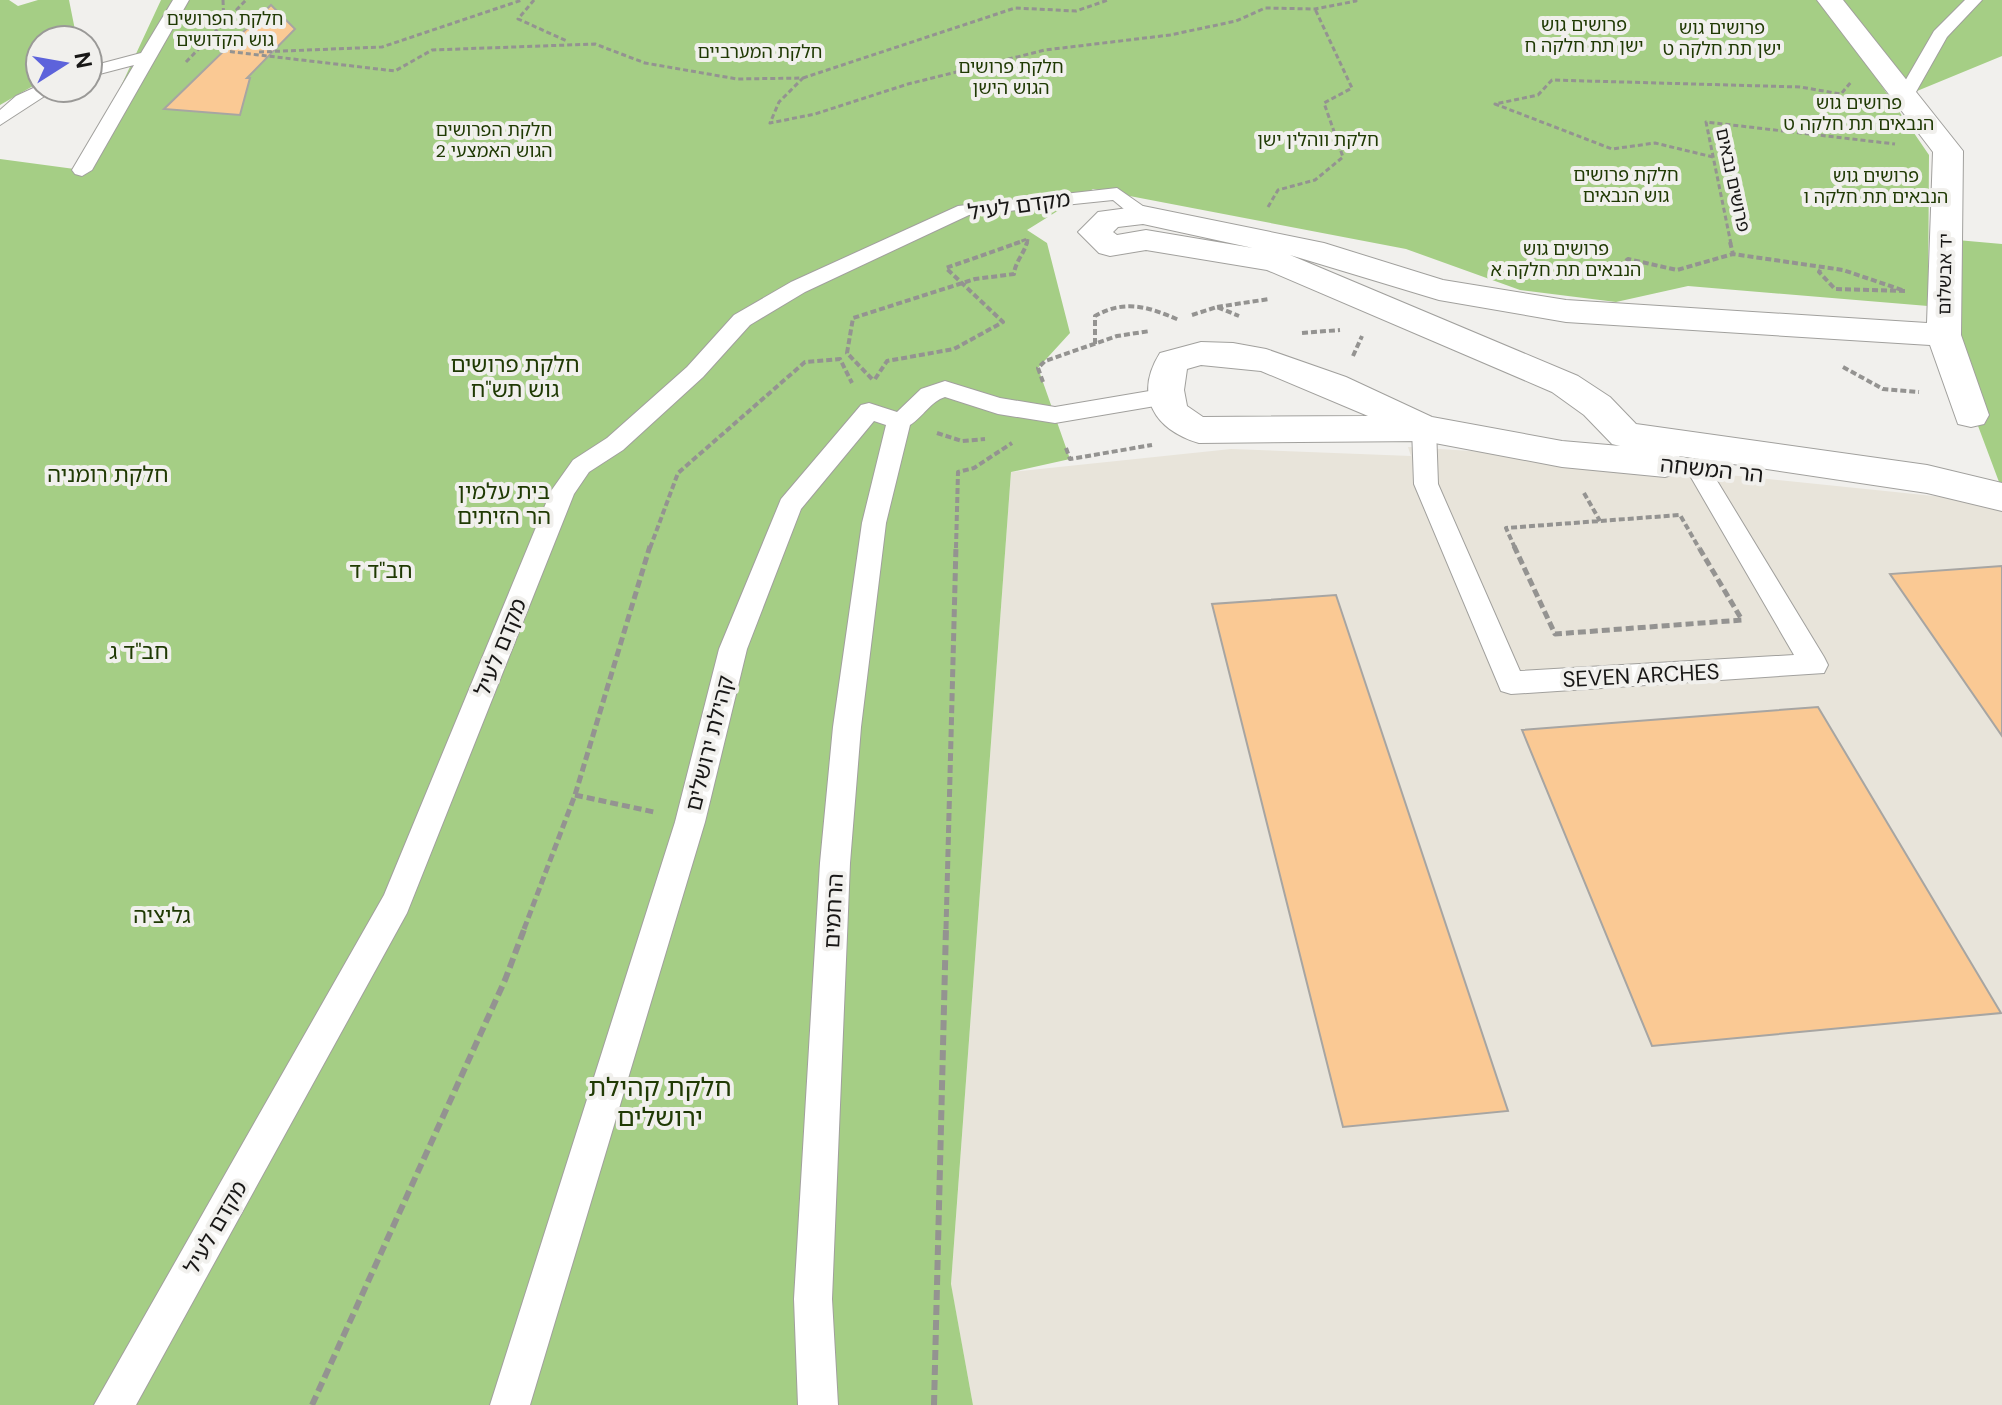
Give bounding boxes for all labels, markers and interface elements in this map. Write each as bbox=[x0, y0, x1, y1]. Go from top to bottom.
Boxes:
park label: חלקת הפרושים גוש הקדושים bbox=[167, 7, 283, 52]
park label: פרושים גוש ישן תת חלקה ח bbox=[1524, 13, 1644, 58]
park label: פרושים גוש ישן תת חלקה ט bbox=[1663, 16, 1781, 61]
north arrow bbox=[24, 24, 104, 104]
park label: חלקת המערביים bbox=[698, 40, 822, 64]
text: N bbox=[67, 50, 99, 71]
park label: חלקת פרושים הגוש הישן bbox=[958, 55, 1064, 100]
park label: פרושים גוש הנבאים תת חלקה ט bbox=[1784, 91, 1934, 136]
park label: חלקת הפרושים הגוש האמצעי 2 bbox=[435, 118, 553, 163]
street label: פרושים נבאים bbox=[1710, 126, 1756, 234]
park label: חלקת ווהלין ישן bbox=[1257, 128, 1379, 152]
park label: חלקת פרושים גוש הנבאים bbox=[1573, 163, 1679, 208]
park label: פרושים גוש הנבאים תת חלקה ו bbox=[1804, 164, 1948, 209]
street label: מקדם לעיל bbox=[966, 184, 1072, 227]
street label: יד אבשלום bbox=[1932, 233, 1958, 315]
park label: פרושים גוש הנבאים תת חלקה א bbox=[1491, 237, 1641, 282]
park label: חלקת פרושים גוש תש"ח bbox=[450, 350, 580, 404]
street label: הר המשחה bbox=[1659, 450, 1765, 489]
park label: חלקת רומניה bbox=[47, 460, 169, 489]
park label: בית עלמין הר הזיתים bbox=[457, 477, 551, 531]
park label: חב"ד ד bbox=[349, 556, 413, 585]
street label: מקדם לעיל bbox=[468, 594, 533, 700]
park label: חב"ד ג bbox=[109, 637, 169, 666]
street label: SEVEN ARCHES bbox=[1562, 657, 1720, 694]
street label: קהילת ירושלים bbox=[679, 672, 740, 814]
street label: הרחמים bbox=[817, 873, 850, 949]
park label: גליציה bbox=[133, 901, 191, 930]
park label: חלקת קהילת ירושלים bbox=[588, 1070, 732, 1134]
street label: מקדם לעיל bbox=[177, 1175, 254, 1279]

